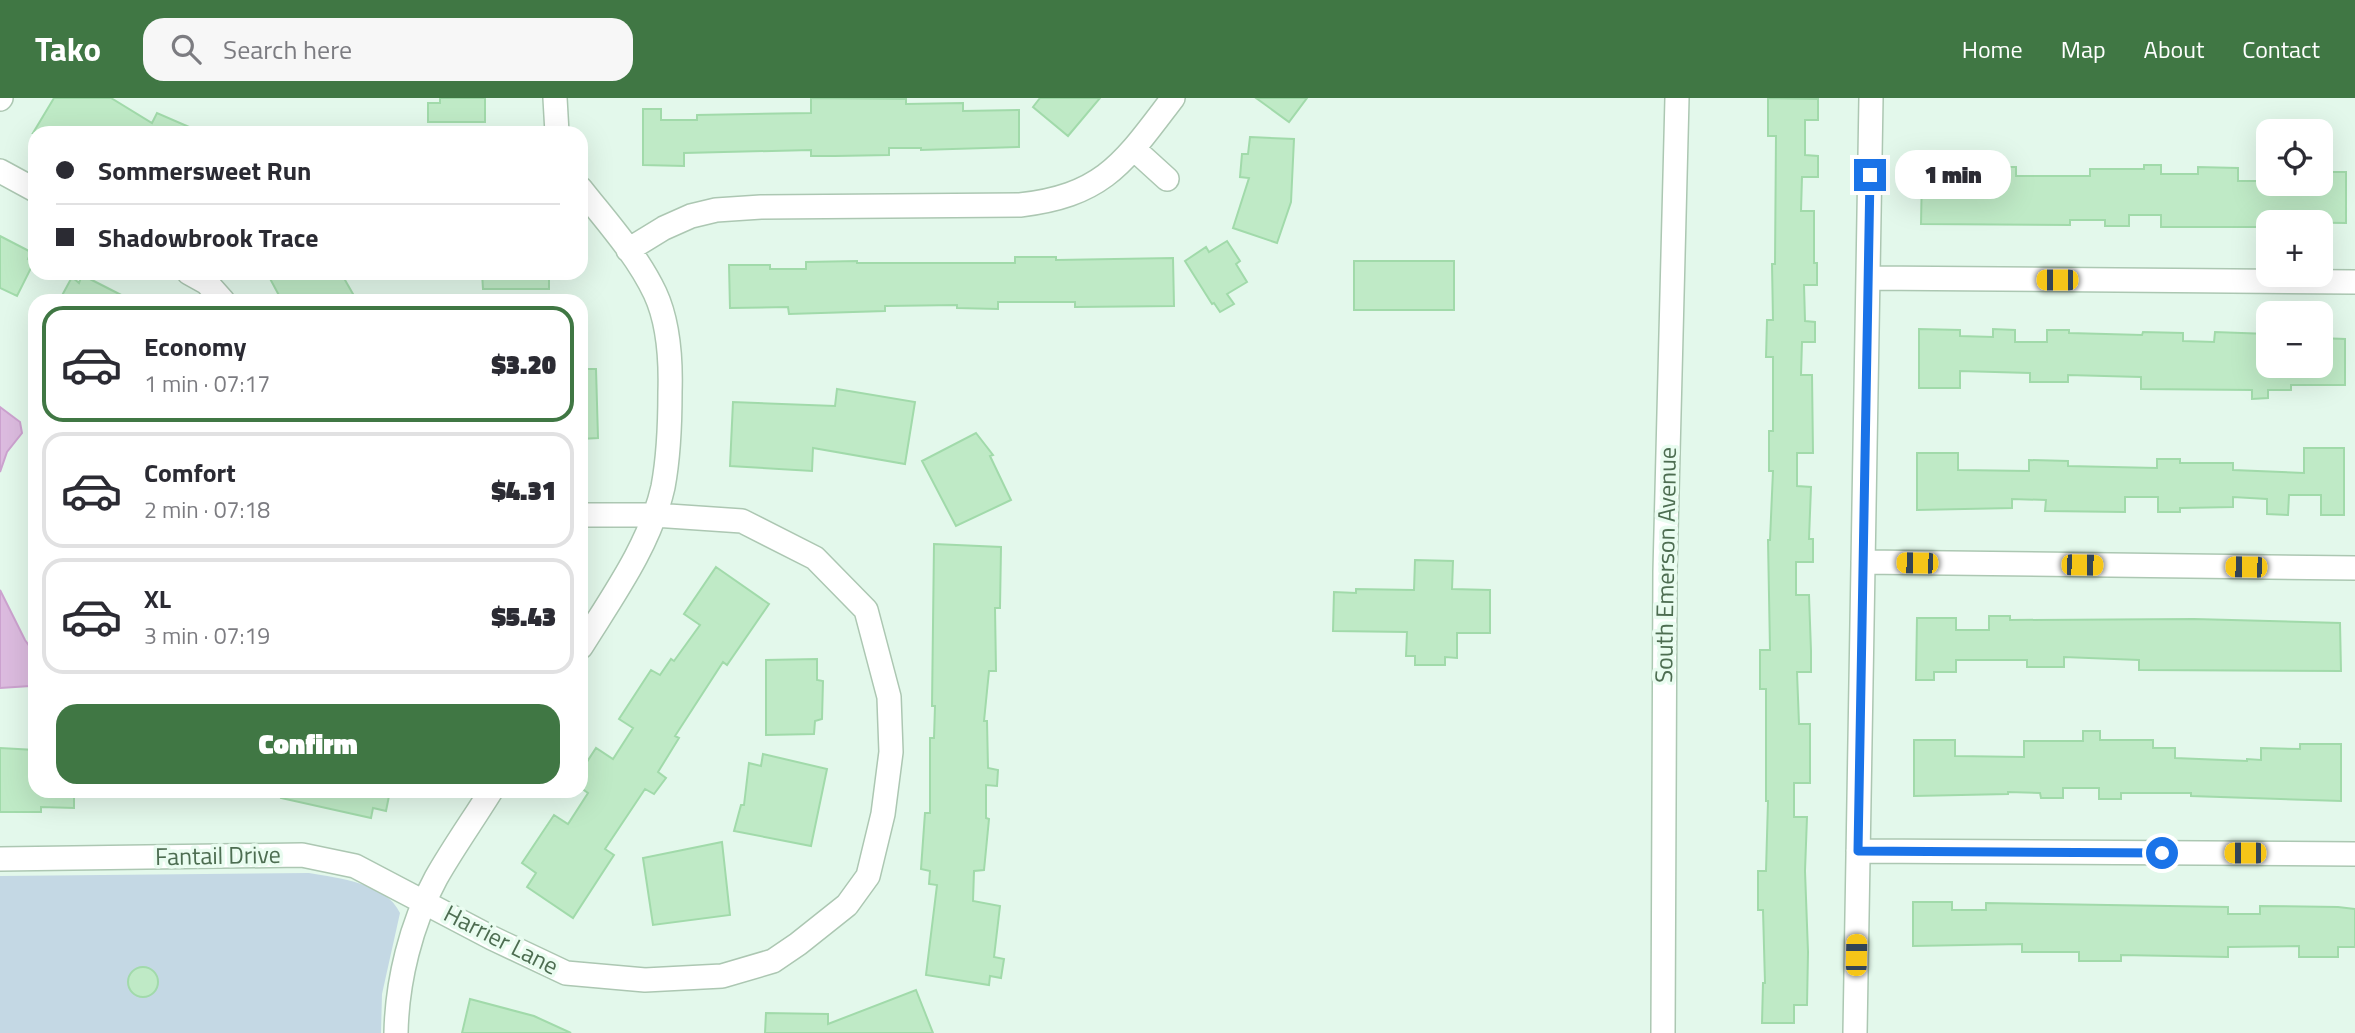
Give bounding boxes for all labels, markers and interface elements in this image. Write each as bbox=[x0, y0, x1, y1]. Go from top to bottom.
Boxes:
search box bbox=[143, 18, 633, 81]
text: Tako bbox=[35, 24, 101, 74]
icon: search bbox=[167, 30, 205, 68]
text: Search here bbox=[223, 30, 352, 69]
text: Home bbox=[1962, 31, 2023, 67]
text: Map bbox=[2061, 31, 2106, 67]
text: About bbox=[2144, 31, 2204, 67]
text: Contact bbox=[2242, 31, 2320, 67]
map controls bbox=[2256, 119, 2333, 378]
button: locate bbox=[2256, 119, 2333, 196]
callout: 1 min bbox=[1895, 150, 2010, 200]
text: Sommersweet Run bbox=[98, 151, 311, 190]
text: 1 min bbox=[1924, 157, 1982, 192]
route end bbox=[1854, 159, 1886, 191]
button: + bbox=[2256, 210, 2333, 287]
text: Shadowbrook Trace bbox=[98, 218, 319, 257]
car bbox=[2037, 270, 2079, 291]
button: − bbox=[2256, 301, 2333, 378]
text: Economy bbox=[144, 327, 246, 366]
icon: car bbox=[60, 333, 123, 396]
text: $3.20 bbox=[491, 345, 556, 384]
text: 1 min · 07:17 bbox=[144, 366, 270, 401]
street label: South Emerson Avenue bbox=[1645, 447, 1685, 683]
text: Comfort bbox=[144, 453, 236, 492]
icon: car bbox=[60, 459, 123, 522]
text: $4.31 bbox=[491, 471, 556, 510]
text: 2 min · 07:18 bbox=[144, 492, 270, 527]
car bbox=[1896, 552, 1939, 574]
car bbox=[2061, 554, 2104, 576]
car bbox=[2225, 556, 2268, 578]
text: XL bbox=[144, 579, 171, 618]
icon: car bbox=[60, 585, 123, 648]
text: $5.43 bbox=[491, 597, 556, 636]
text: 3 min · 07:19 bbox=[144, 618, 270, 653]
button: Confirm bbox=[56, 704, 560, 784]
street label: Fantail Drive bbox=[155, 836, 281, 874]
route start bbox=[2146, 837, 2178, 869]
car bbox=[2225, 843, 2267, 864]
street label: Harrier Lane bbox=[438, 895, 565, 983]
car bbox=[1846, 934, 1867, 976]

